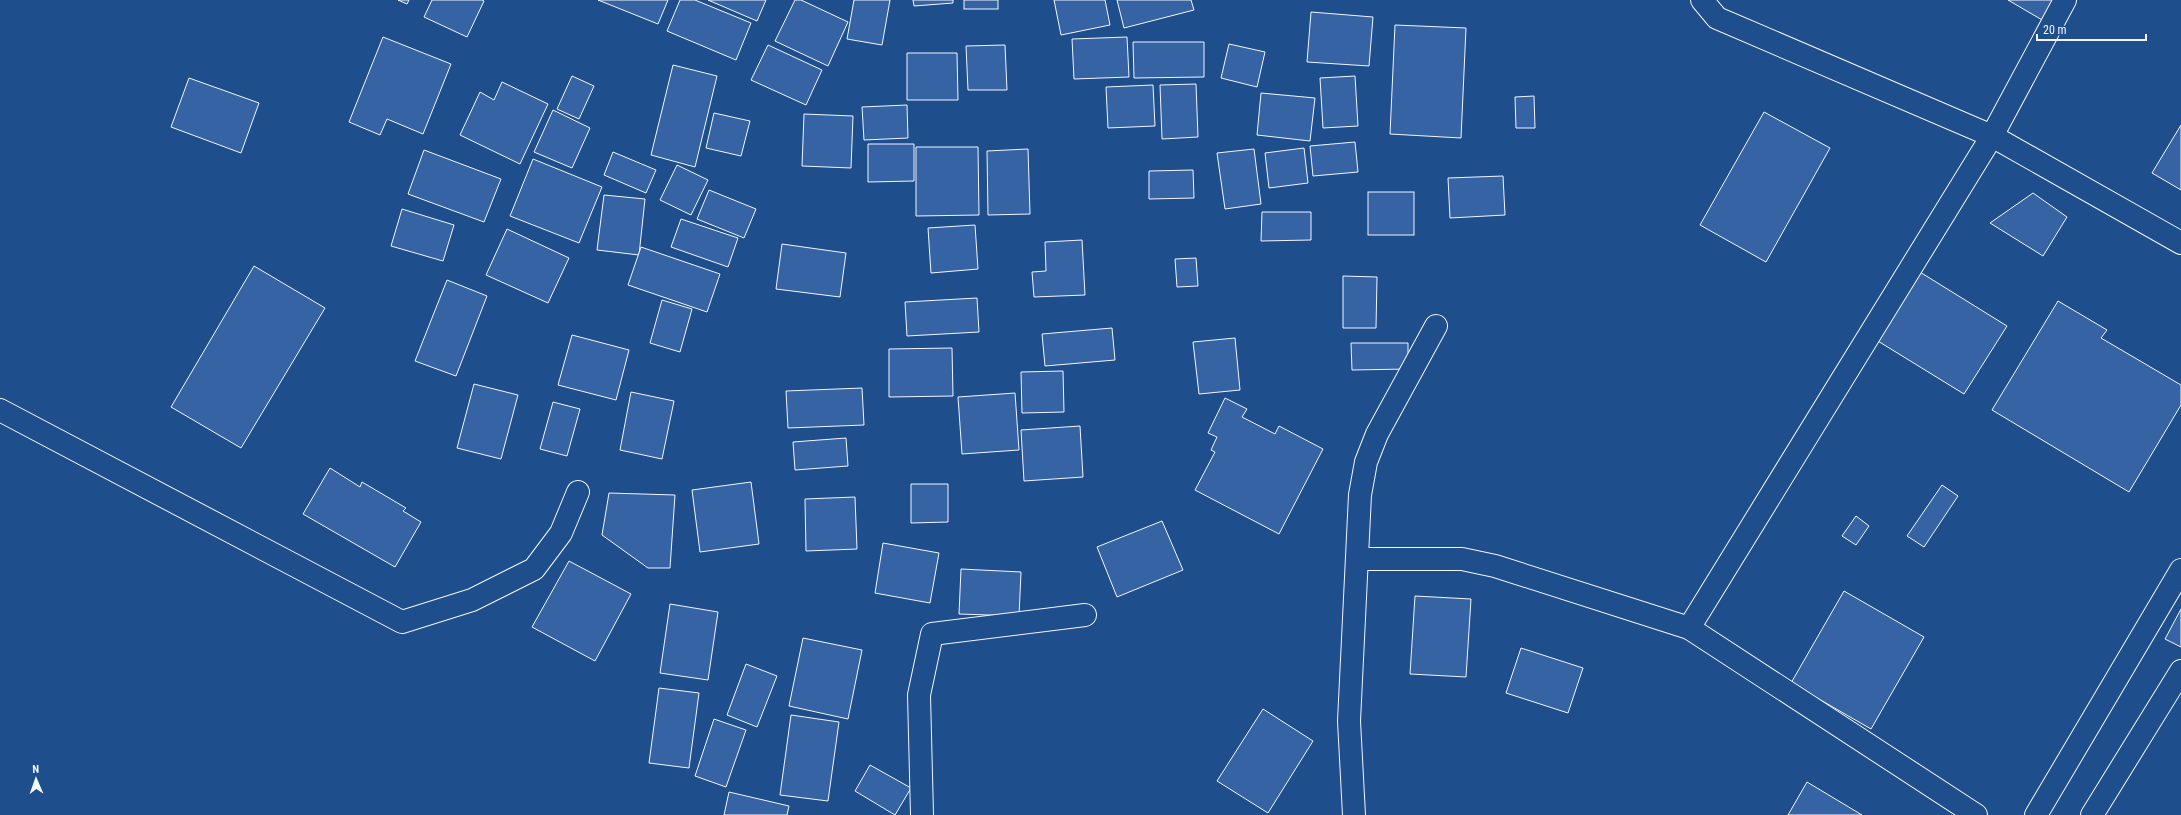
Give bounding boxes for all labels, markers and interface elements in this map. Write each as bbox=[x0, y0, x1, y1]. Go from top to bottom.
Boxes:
scale bar bbox=[2037, 16, 2146, 42]
text: 20 m bbox=[2043, 23, 2067, 37]
north arrow bbox=[16, 759, 56, 799]
text: N bbox=[32, 763, 40, 776]

